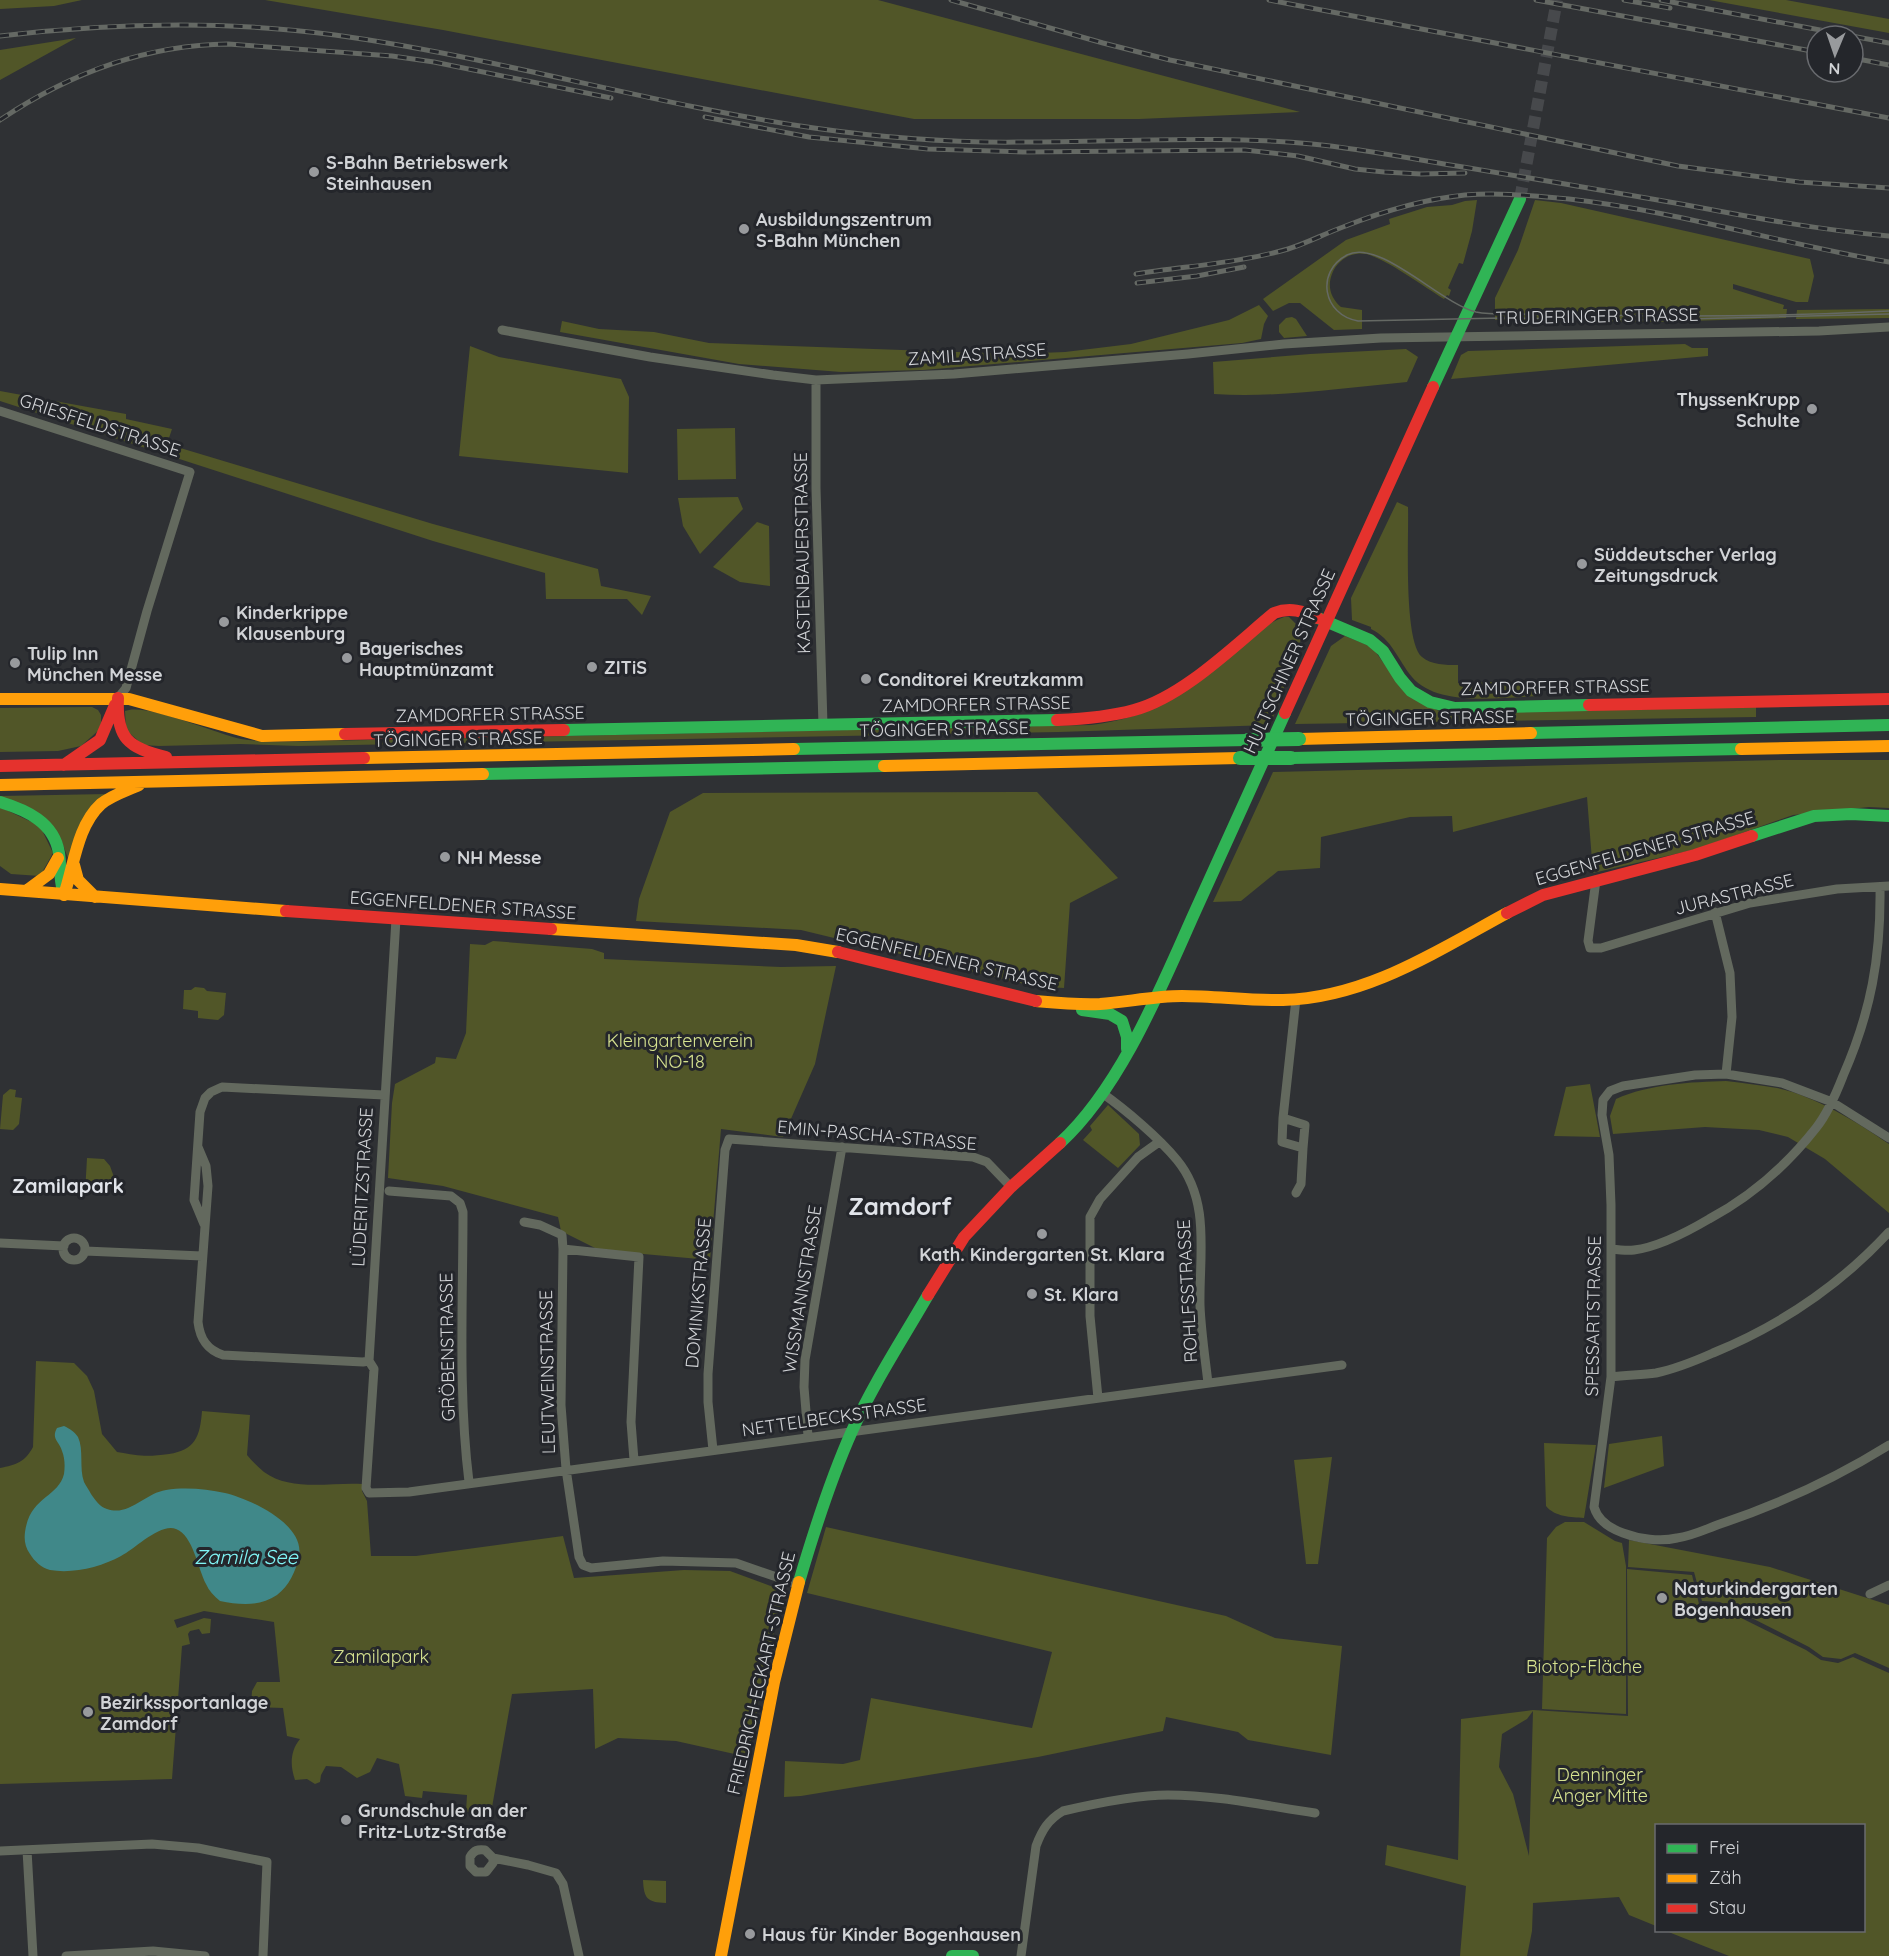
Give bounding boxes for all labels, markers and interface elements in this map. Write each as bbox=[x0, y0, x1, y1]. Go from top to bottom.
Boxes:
north arrow bbox=[1805, 24, 1865, 84]
text: N bbox=[1828, 59, 1841, 79]
place label: S-Bahn Betriebswerk Steinhausen bbox=[326, 151, 508, 195]
marker: S-Bahn Betriebswerk Steinhausen bbox=[307, 165, 321, 179]
place label: Ausbildungszentrum S-Bahn München bbox=[756, 208, 932, 252]
marker: Ausbildungszentrum S-Bahn München bbox=[737, 222, 751, 236]
street label: TRUDERINGER STRASSE bbox=[1495, 303, 1699, 329]
street label: ZAMILASTRASSE bbox=[907, 338, 1047, 370]
street label: GRIESFELDSTRASSE bbox=[17, 388, 183, 462]
place label: ThyssenKrupp Schulte bbox=[1677, 388, 1800, 432]
marker: ThyssenKrupp Schulte bbox=[1805, 402, 1819, 416]
street label: KASTENBAUERSTRASSE bbox=[789, 452, 815, 654]
place label: Süddeutscher Verlag Zeitungsdruck bbox=[1594, 543, 1777, 587]
marker: Süddeutscher Verlag Zeitungsdruck bbox=[1575, 557, 1589, 571]
street label: HULTSCHINER STRASSE bbox=[1238, 565, 1340, 757]
place label: Kinderkrippe Klausenburg bbox=[236, 601, 348, 645]
marker: Kinderkrippe Klausenburg bbox=[217, 615, 231, 629]
place label: Bayerisches Hauptmünzamt bbox=[359, 637, 494, 681]
place label: Tulip Inn München Messe bbox=[27, 642, 163, 686]
marker: Bayerisches Hauptmünzamt bbox=[340, 651, 354, 665]
marker: Tulip Inn München Messe bbox=[8, 656, 22, 670]
place label: ZITiS bbox=[604, 656, 647, 679]
marker: ZITiS bbox=[585, 660, 599, 674]
place label: Conditorei Kreutzkamm bbox=[878, 668, 1084, 691]
marker: Conditorei Kreutzkamm bbox=[859, 672, 873, 686]
street label: ZAMDORFER STRASSE bbox=[1460, 674, 1650, 700]
street label: ZAMDORFER STRASSE bbox=[881, 691, 1071, 717]
street label: ZAMDORFER STRASSE bbox=[395, 701, 585, 727]
street label: TÖGINGER STRASSE bbox=[1345, 705, 1515, 731]
street label: TÖGINGER STRASSE bbox=[859, 716, 1029, 742]
street label: TÖGINGER STRASSE bbox=[373, 726, 543, 752]
street label: EGGENFELDENER STRASSE bbox=[1533, 806, 1757, 890]
place label: NH Messe bbox=[457, 846, 542, 869]
marker: NH Messe bbox=[438, 850, 452, 864]
street label: JURASTRASSE bbox=[1672, 868, 1796, 920]
street label: EGGENFELDENER STRASSE bbox=[349, 886, 577, 924]
street label: EGGENFELDENER STRASSE bbox=[834, 922, 1060, 996]
park label: Kleingartenverein NO-18 bbox=[607, 1029, 753, 1073]
street label: LÜDERITZSTRASSE bbox=[346, 1107, 378, 1267]
street label: EMIN-PASCHA-STRASSE bbox=[776, 1115, 978, 1155]
district label: Zamilapark bbox=[12, 1173, 124, 1198]
district label: Zamdorf bbox=[848, 1191, 952, 1221]
street label: WISSMANNSTRASSE bbox=[777, 1203, 827, 1375]
street label: DOMINIKSTRASSE bbox=[680, 1217, 716, 1369]
street label: ROHLFSSTRASSE bbox=[1172, 1219, 1202, 1363]
marker: Kath. Kindergarten St. Klara bbox=[1035, 1227, 1049, 1241]
street label: SPESSARTSTRASSE bbox=[1580, 1235, 1606, 1397]
place label: Kath. Kindergarten St. Klara bbox=[919, 1243, 1165, 1266]
street label: GRÖBENSTRASSE bbox=[434, 1273, 460, 1421]
place label: St. Klara bbox=[1044, 1283, 1118, 1306]
marker: St. Klara bbox=[1025, 1287, 1039, 1301]
street label: LEUTWEINSTRASSE bbox=[534, 1290, 560, 1454]
street label: NETTELBECKSTRASSE bbox=[740, 1393, 928, 1441]
water label: Zamila See bbox=[194, 1544, 298, 1569]
street label: FRIEDRICH-ECKART-STRASSE bbox=[722, 1549, 800, 1797]
place label: Naturkindergarten Bogenhausen bbox=[1674, 1577, 1838, 1621]
marker: Naturkindergarten Bogenhausen bbox=[1655, 1591, 1669, 1605]
park label: Zamilapark bbox=[333, 1645, 429, 1668]
park label: Biotop-Fläche bbox=[1526, 1655, 1642, 1678]
place label: Bezirkssportanlage Zamdorf bbox=[100, 1691, 268, 1735]
marker: Bezirkssportanlage Zamdorf bbox=[81, 1705, 95, 1719]
park label: Denninger Anger Mitte bbox=[1552, 1763, 1648, 1807]
place label: Grundschule an der Fritz-Lutz-Straße bbox=[358, 1799, 527, 1843]
marker: Grundschule an der Fritz-Lutz-Straße bbox=[339, 1813, 353, 1827]
legend bbox=[1655, 1824, 1865, 1932]
text: Frei bbox=[1709, 1836, 1740, 1859]
text: Zäh bbox=[1709, 1866, 1742, 1889]
text: Stau bbox=[1709, 1896, 1746, 1919]
place label: Haus für Kinder Bogenhausen bbox=[762, 1923, 1021, 1946]
marker: Haus für Kinder Bogenhausen bbox=[743, 1927, 757, 1941]

